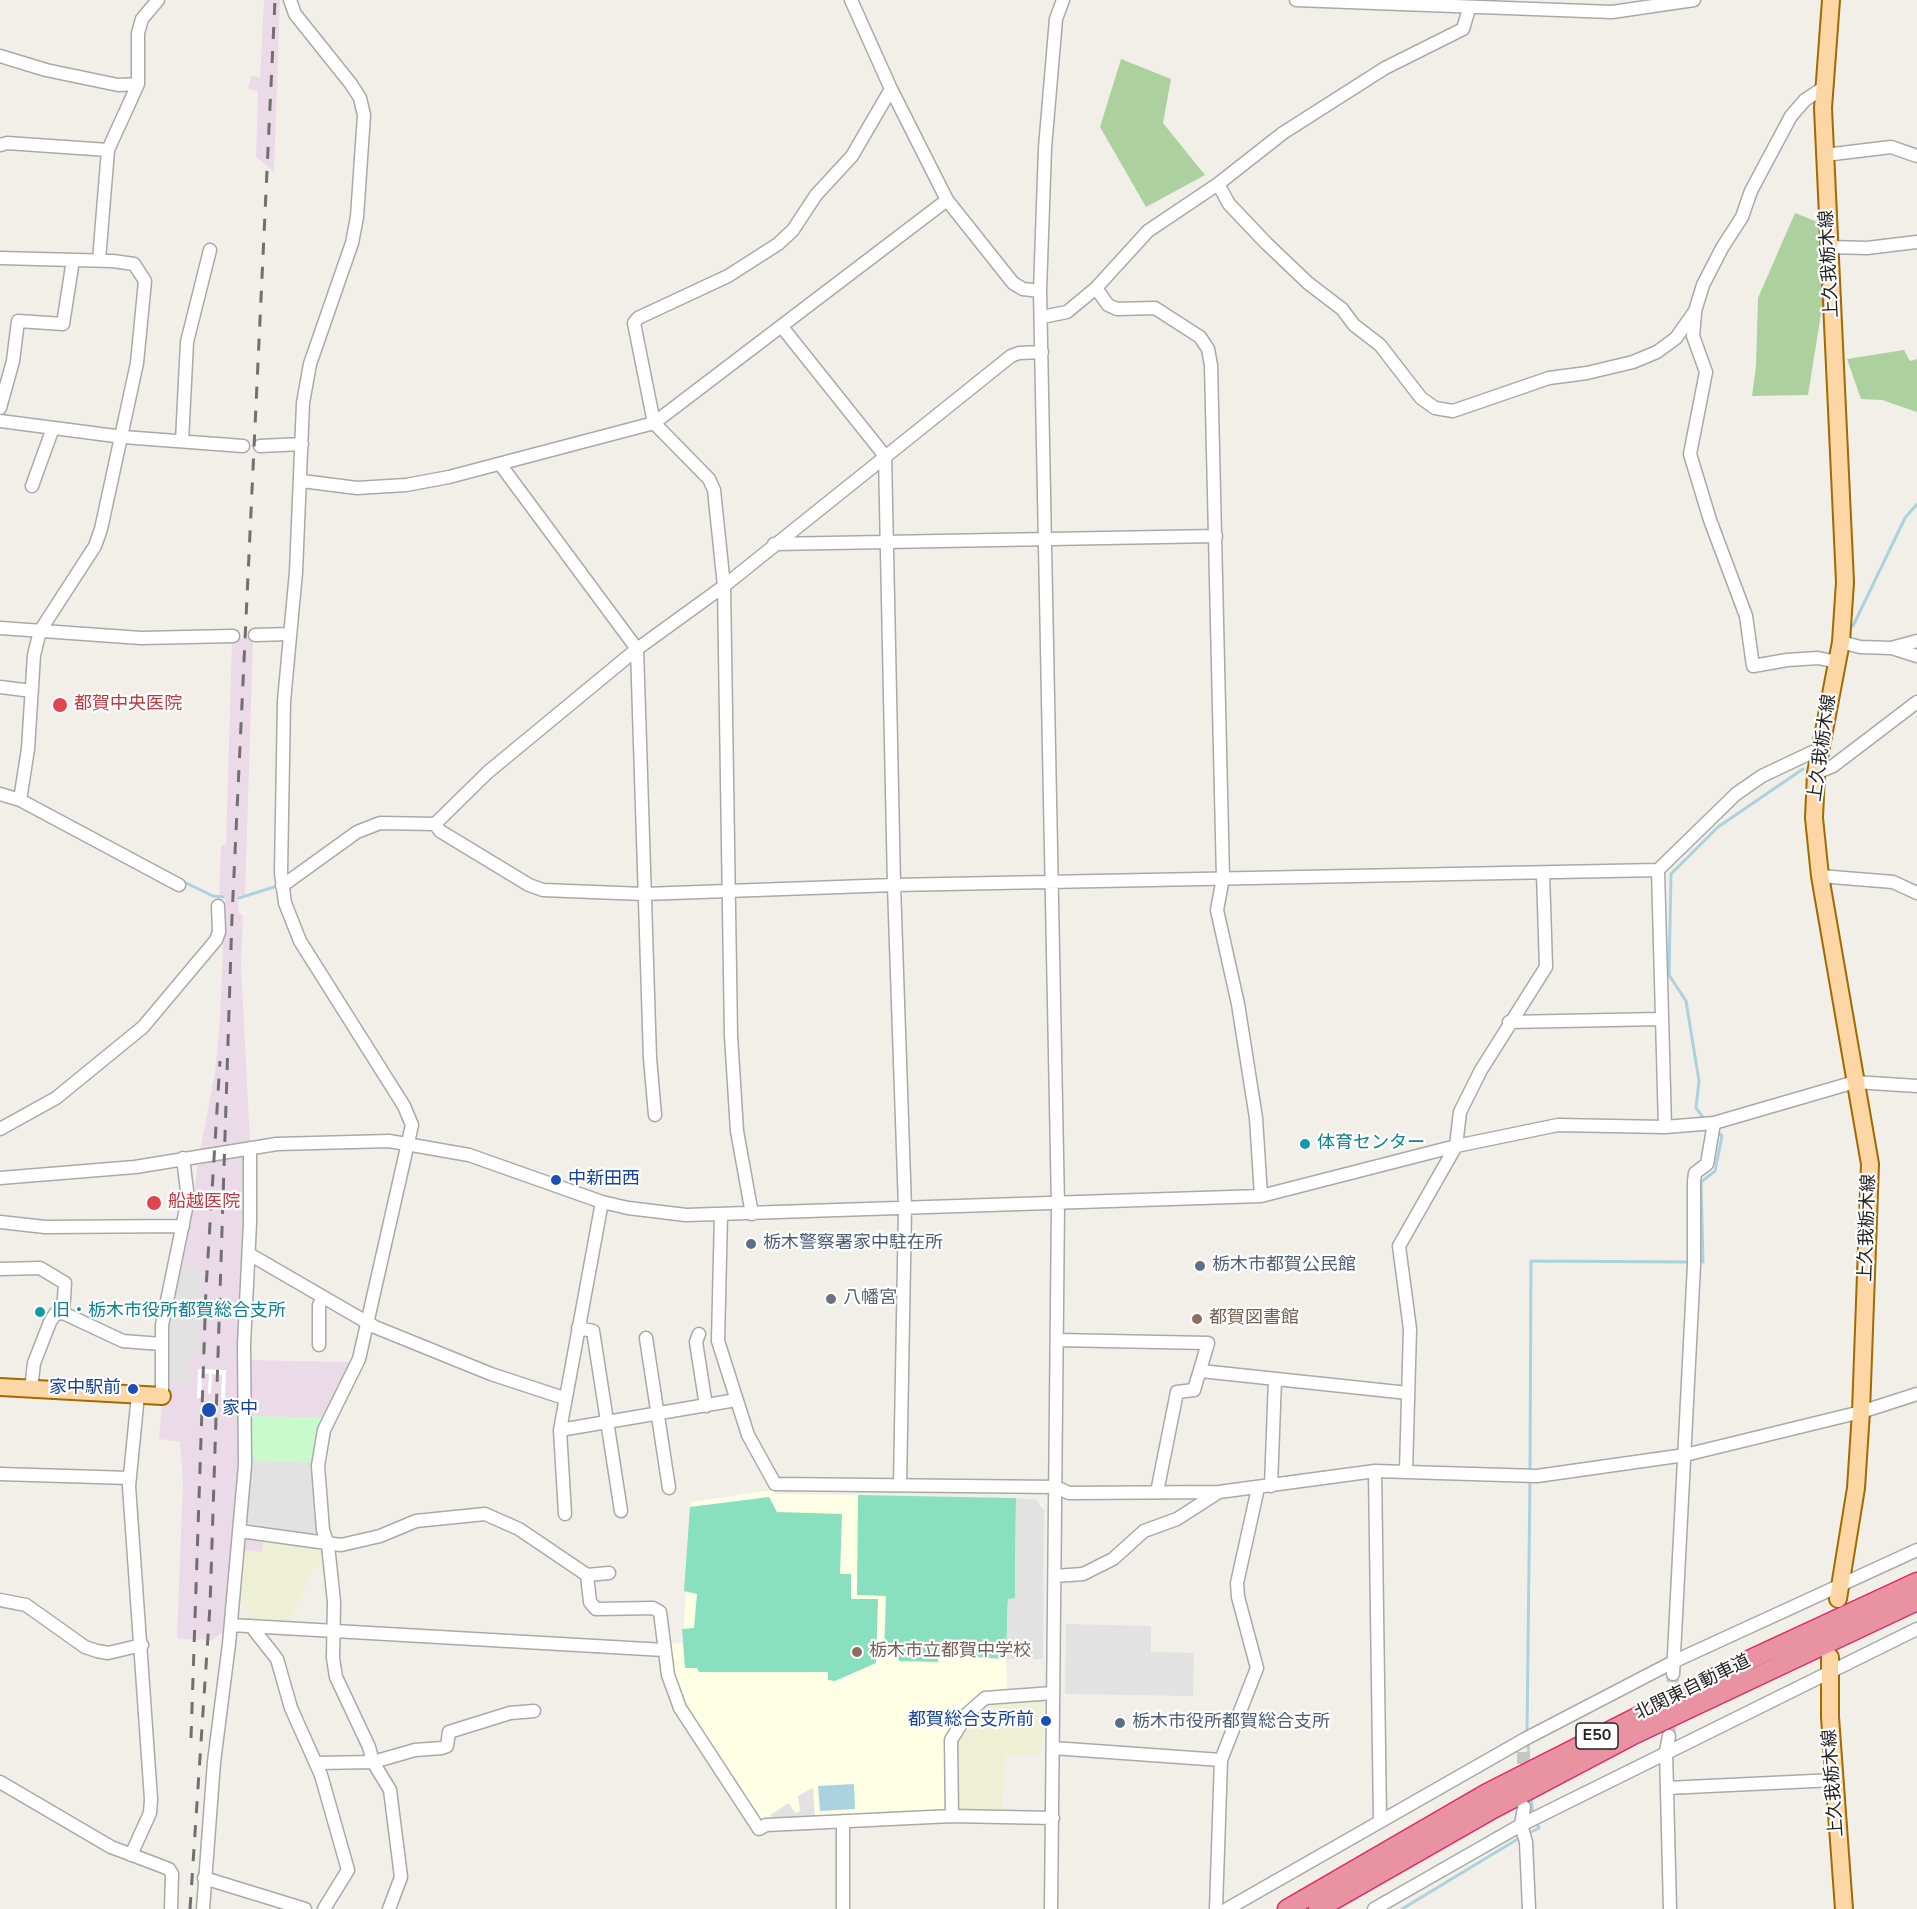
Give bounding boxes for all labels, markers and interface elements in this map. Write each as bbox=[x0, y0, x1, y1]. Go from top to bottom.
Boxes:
street label: 上久我栃木線 bbox=[1816, 210, 1844, 318]
street label: 上久我栃木線 bbox=[1805, 693, 1841, 803]
place label: 都賀中央医院 bbox=[74, 694, 182, 716]
marker: 都賀中央医院 bbox=[51, 696, 69, 714]
place label: 体育センター bbox=[1317, 1133, 1425, 1155]
marker: 体育センター bbox=[1298, 1137, 1312, 1151]
place label: 中新田西 bbox=[568, 1169, 640, 1191]
marker: 中新田西 bbox=[549, 1173, 563, 1187]
street label: 上久我栃木線 bbox=[1855, 1174, 1881, 1282]
place label: 船越医院 bbox=[168, 1192, 240, 1214]
marker: 船越医院 bbox=[145, 1194, 163, 1212]
place label: 栃木警察署家中駐在所 bbox=[763, 1233, 943, 1255]
marker: 栃木警察署家中駐在所 bbox=[744, 1237, 758, 1251]
place label: 栃木市都賀公民館 bbox=[1212, 1255, 1356, 1277]
marker: 栃木市都賀公民館 bbox=[1193, 1259, 1207, 1273]
place label: 八幡宮 bbox=[843, 1288, 897, 1310]
marker: 八幡宮 bbox=[824, 1292, 838, 1306]
place label: 旧・栃木市役所都賀総合支所 bbox=[52, 1301, 286, 1323]
marker: 旧・栃木市役所都賀総合支所 bbox=[33, 1305, 47, 1319]
place label: 都賀図書館 bbox=[1209, 1308, 1299, 1330]
marker: 都賀図書館 bbox=[1190, 1312, 1204, 1326]
place label: 家中駅前 bbox=[49, 1378, 121, 1400]
marker: 家中駅前 bbox=[126, 1382, 140, 1396]
place label: 家中 bbox=[222, 1399, 258, 1421]
marker: 家中 bbox=[200, 1401, 218, 1419]
place label: 栃木市立都賀中学校 bbox=[869, 1641, 1031, 1663]
marker: 栃木市立都賀中学校 bbox=[850, 1645, 864, 1659]
street label: 北関東自動車道 bbox=[1632, 1651, 1754, 1725]
place label: 都賀総合支所前 bbox=[908, 1710, 1034, 1732]
place label: 栃木市役所都賀総合支所 bbox=[1132, 1712, 1330, 1734]
marker: 都賀総合支所前 bbox=[1039, 1714, 1053, 1728]
marker: 栃木市役所都賀総合支所 bbox=[1113, 1716, 1127, 1730]
road number: E50 bbox=[1576, 1723, 1618, 1749]
street label: 上久我栃木線 bbox=[1819, 1728, 1849, 1838]

